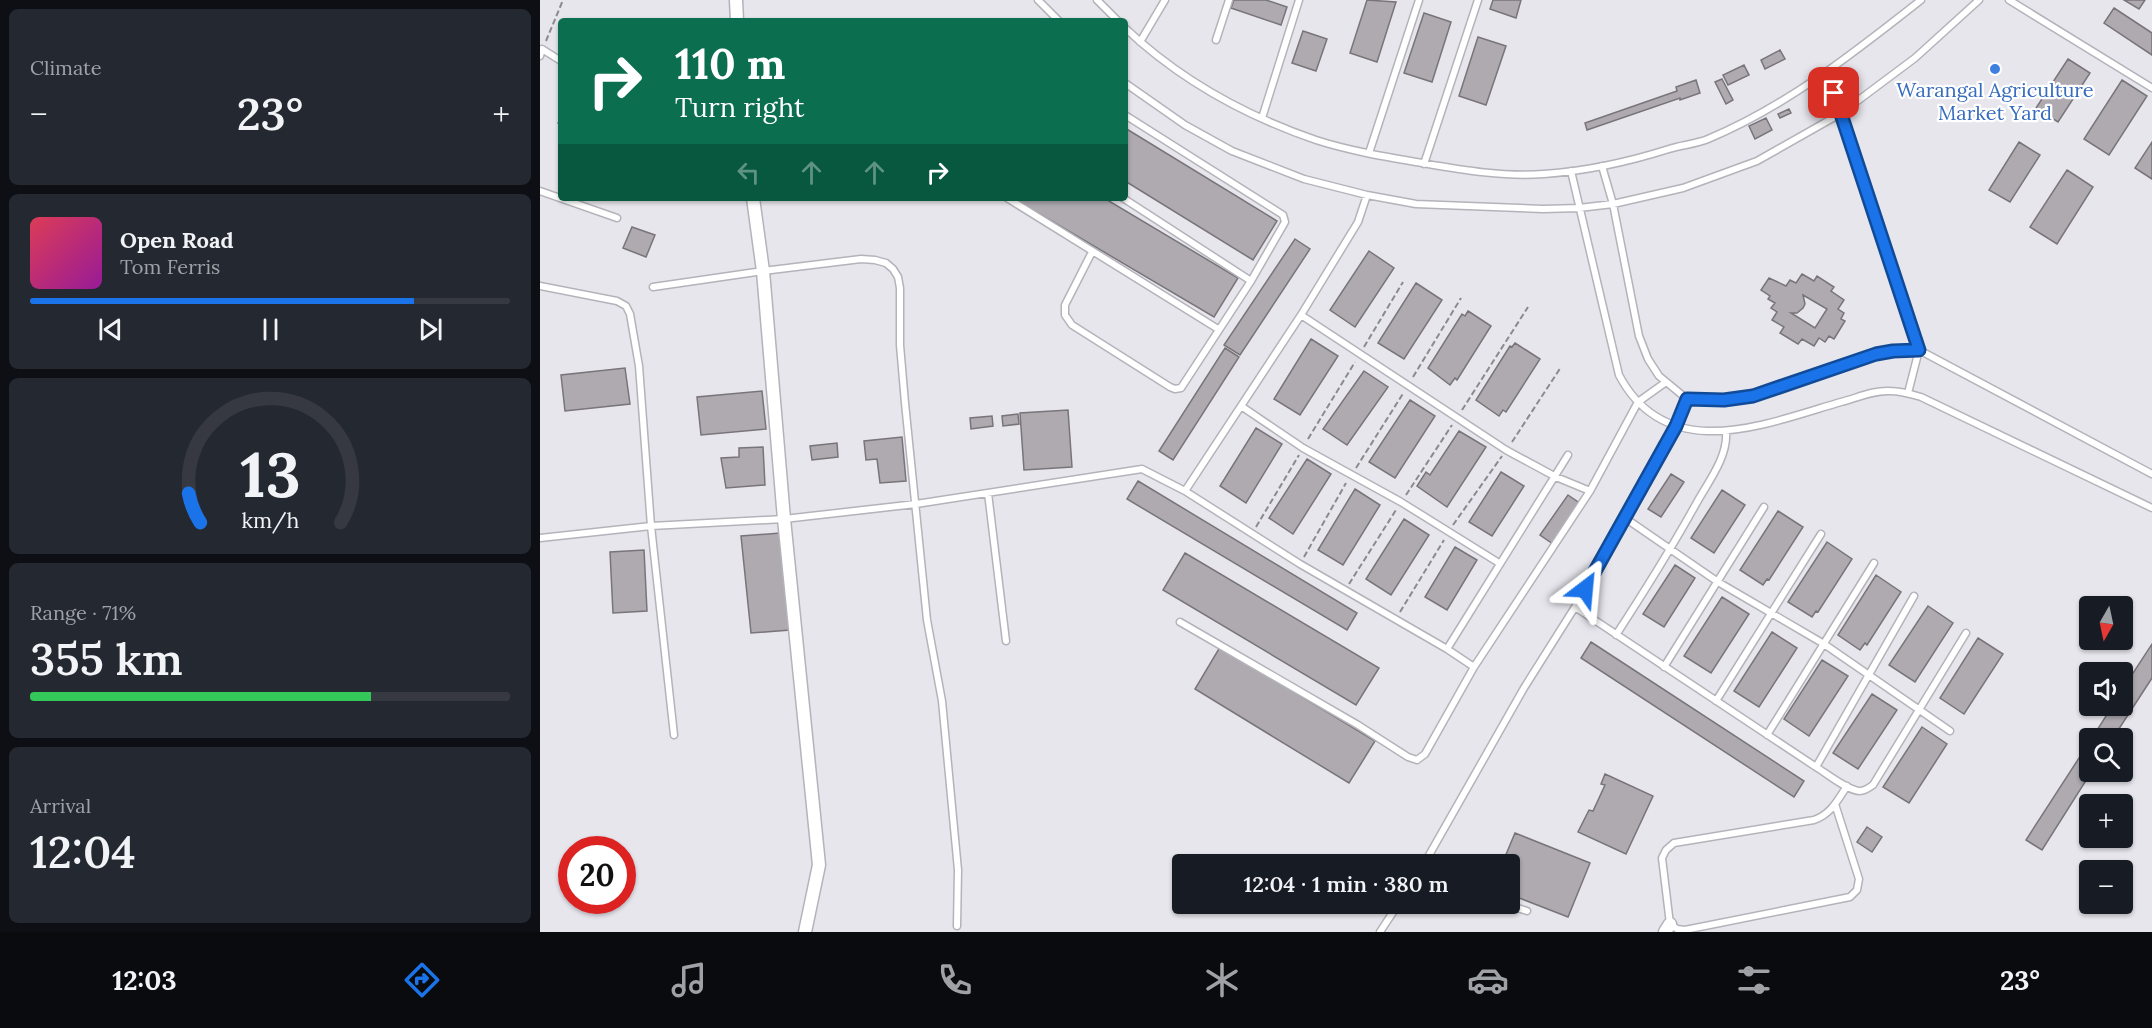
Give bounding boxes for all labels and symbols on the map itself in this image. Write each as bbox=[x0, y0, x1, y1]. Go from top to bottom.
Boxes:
marker: Warangal Agriculture Market Yard bbox=[1988, 62, 2002, 76]
pin bbox=[1808, 67, 1859, 118]
place label: Warangal Agriculture Market Yard bbox=[1896, 77, 2094, 125]
position arrow bbox=[1553, 557, 1617, 621]
north arrow bbox=[2079, 596, 2133, 650]
speed limit sign: 20 bbox=[558, 836, 636, 914]

